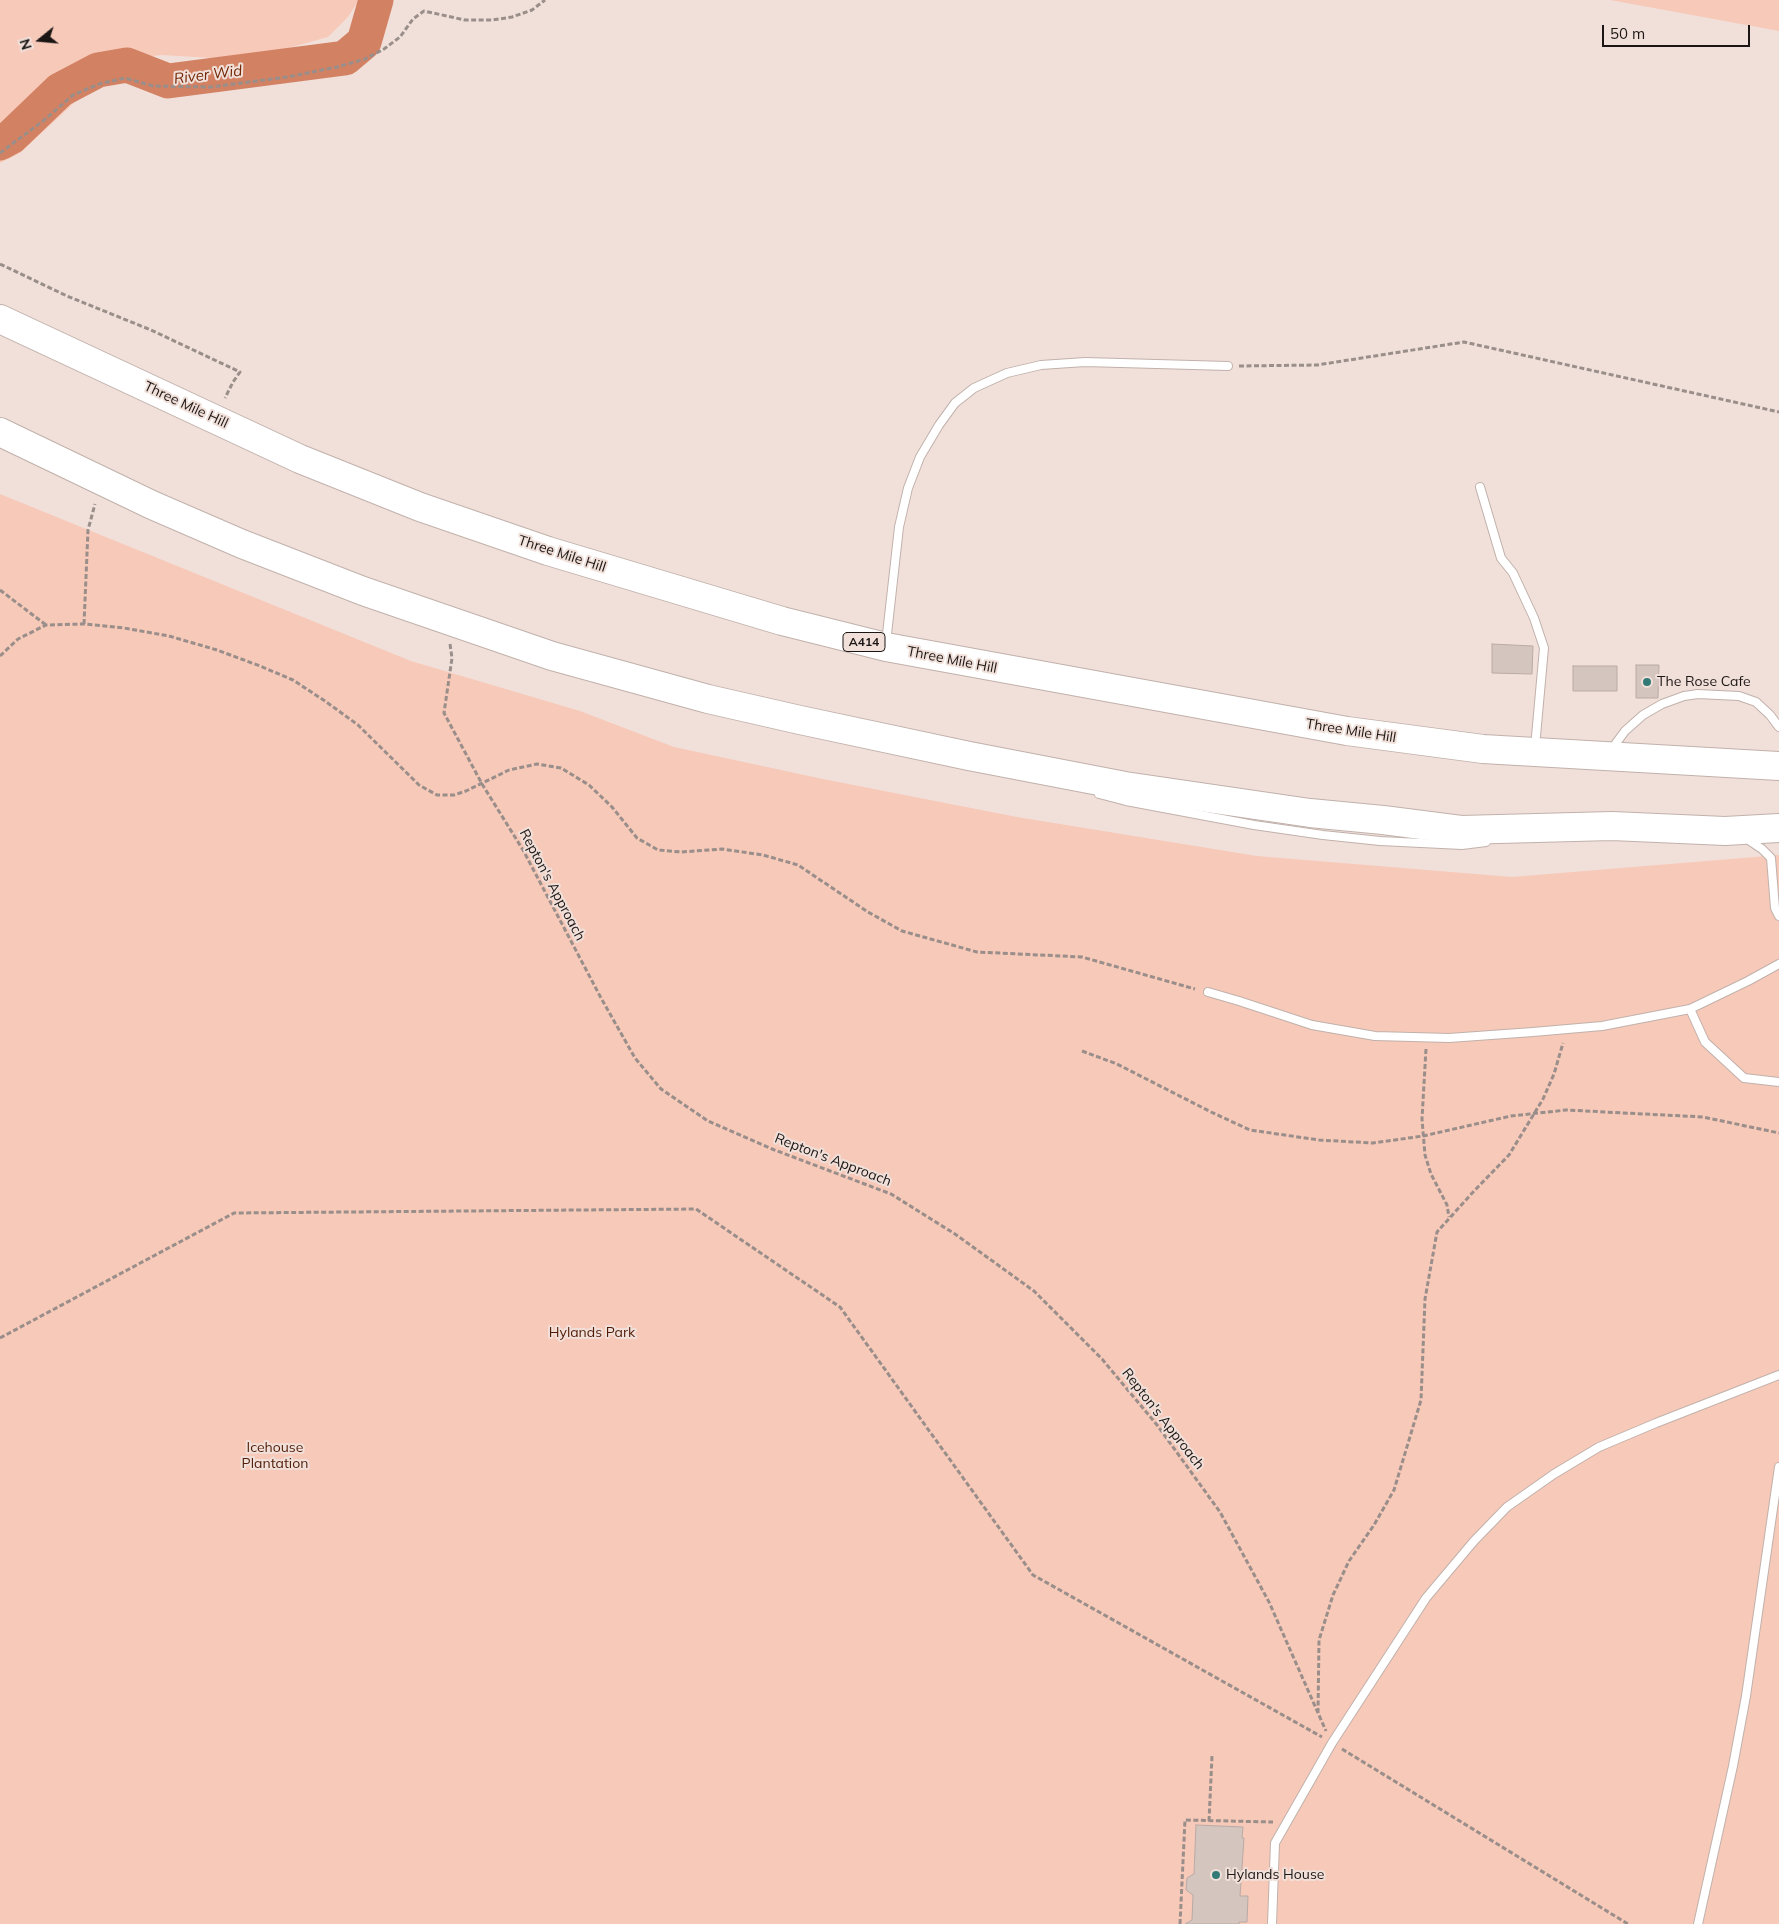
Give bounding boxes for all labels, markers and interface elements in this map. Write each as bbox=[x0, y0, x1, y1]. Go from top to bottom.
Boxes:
north arrow bbox=[15, 15, 65, 65]
scale bar bbox=[1604, 15, 1752, 47]
text: 50 m bbox=[1610, 24, 1645, 43]
text: N bbox=[16, 37, 36, 52]
water label: River Wid bbox=[173, 62, 243, 88]
street label: Three Mile Hill bbox=[141, 378, 231, 432]
street label: Three Mile Hill bbox=[516, 532, 608, 576]
road number: A414 bbox=[843, 632, 885, 652]
street label: Three Mile Hill bbox=[906, 643, 998, 677]
place label: The Rose Cafe bbox=[1657, 674, 1751, 690]
marker: The Rose Cafe bbox=[1641, 676, 1653, 688]
street label: Three Mile Hill bbox=[1305, 716, 1397, 746]
street label: Repton's Approach bbox=[516, 826, 588, 944]
street label: Repton's Approach bbox=[772, 1130, 894, 1190]
park label: Hylands Park bbox=[549, 1325, 635, 1341]
street label: Repton's Approach bbox=[1118, 1365, 1208, 1473]
park label: Icehouse Plantation bbox=[242, 1440, 308, 1472]
place label: Hylands House bbox=[1226, 1867, 1324, 1883]
marker: Hylands House bbox=[1210, 1869, 1222, 1881]

